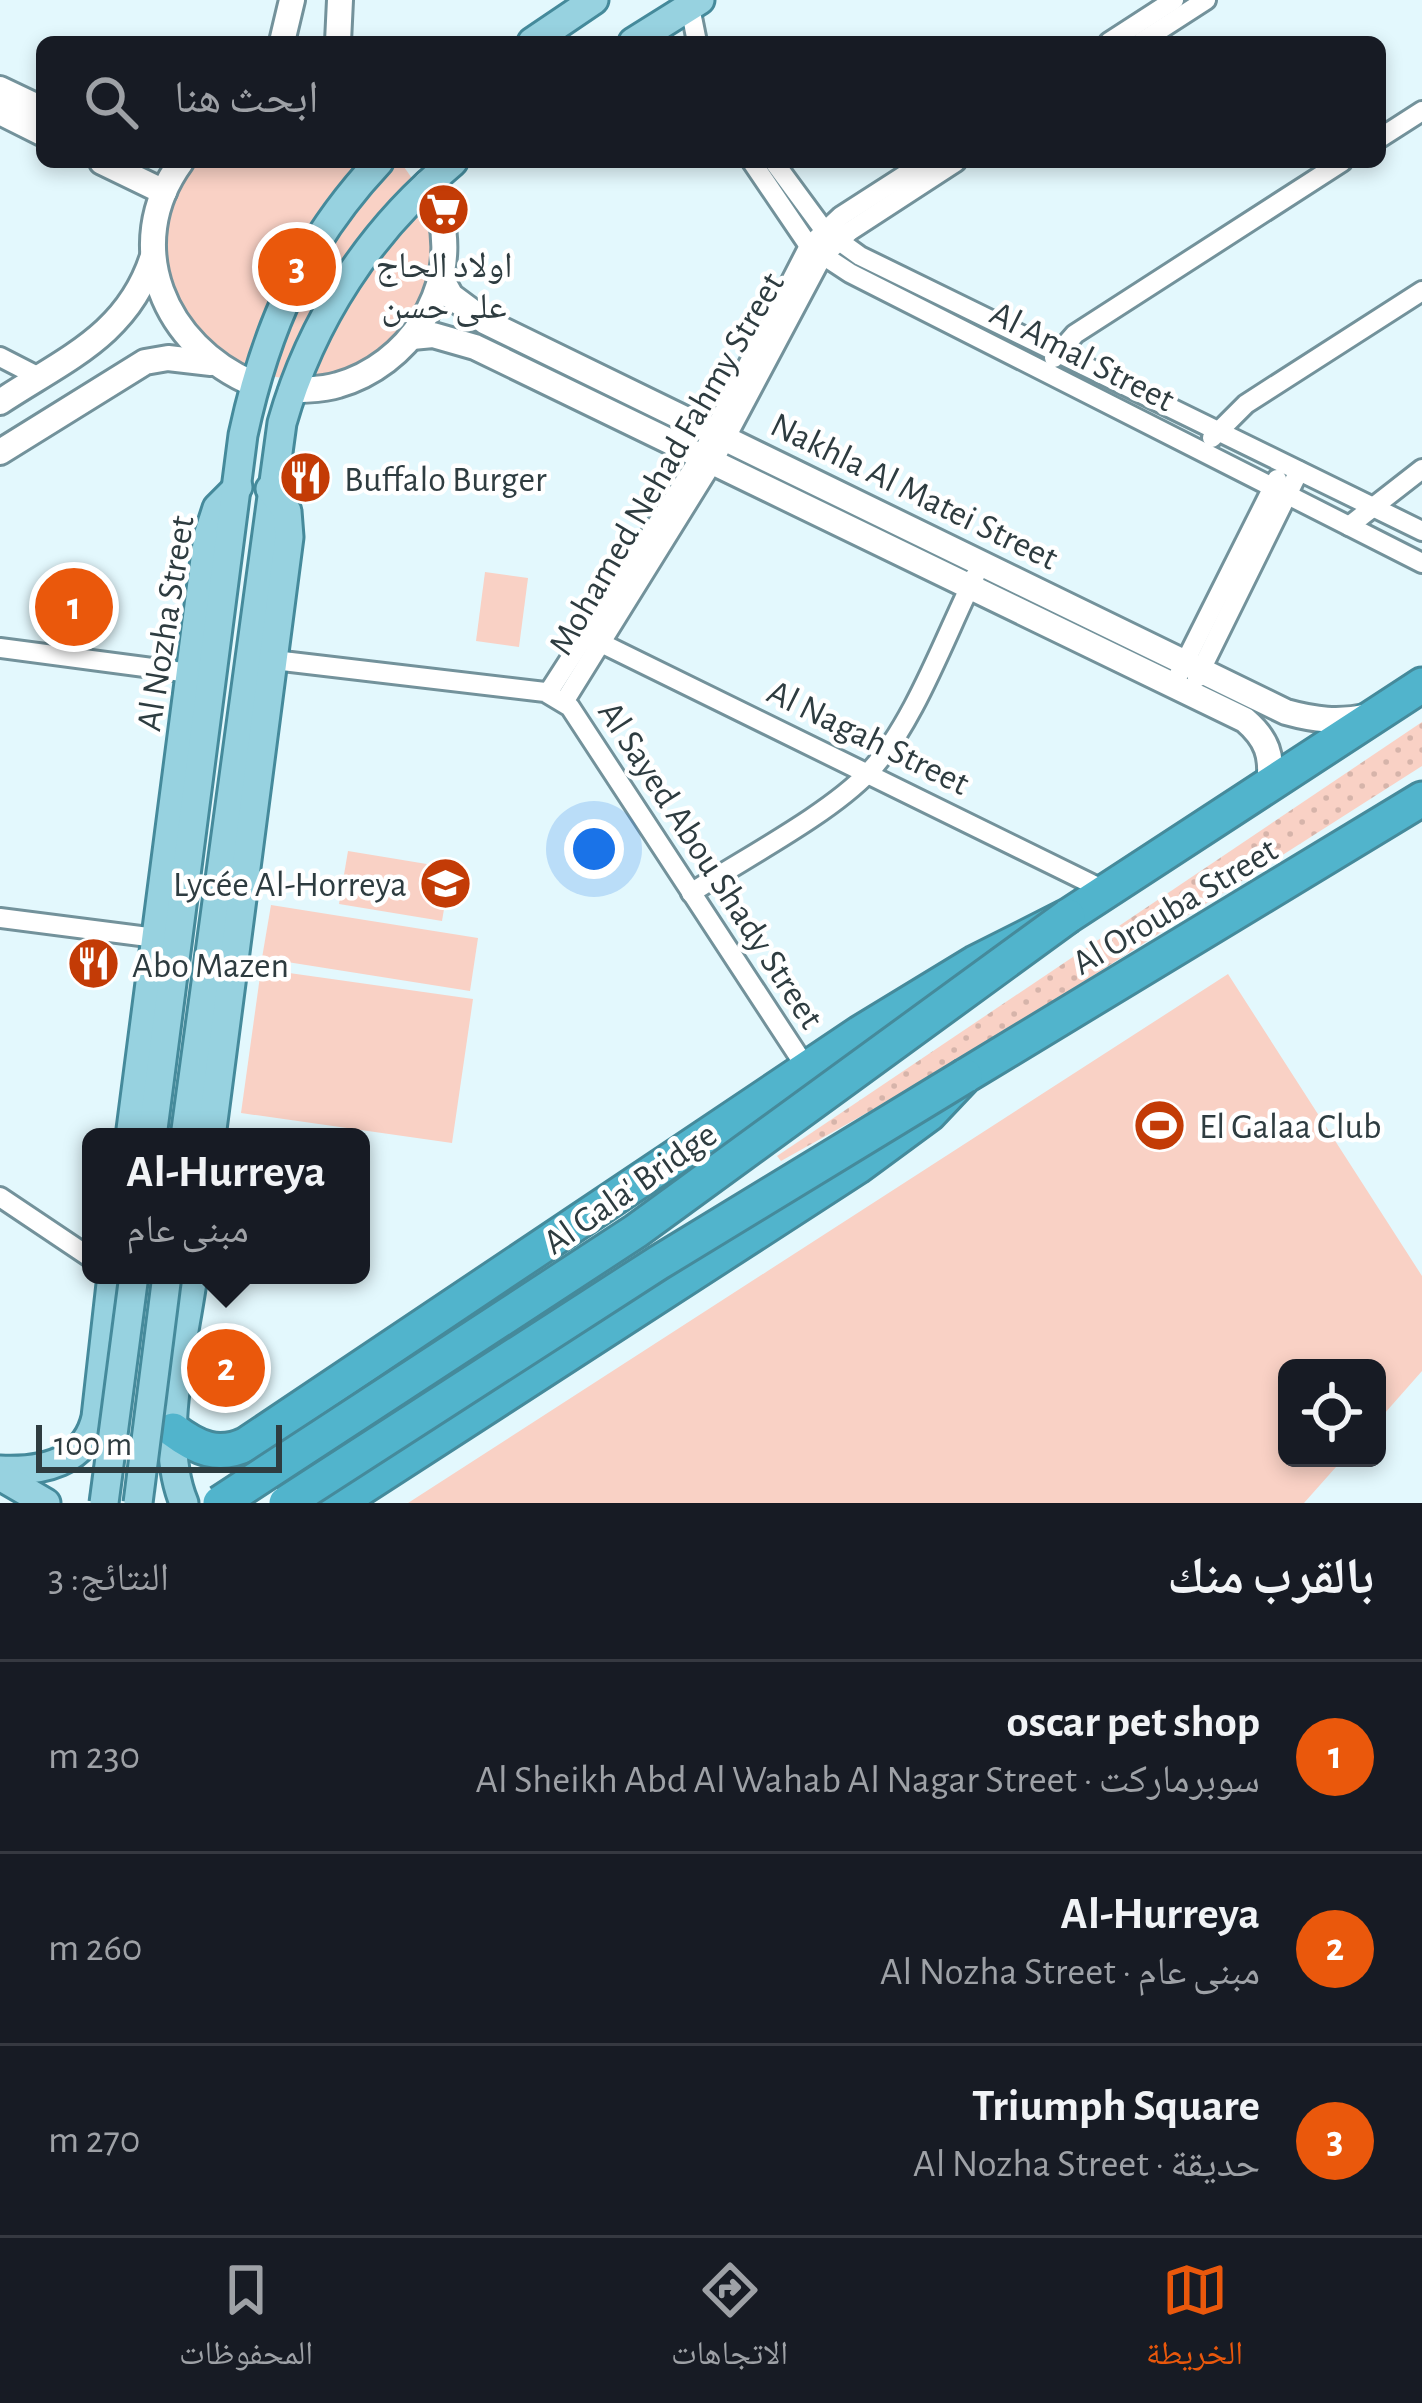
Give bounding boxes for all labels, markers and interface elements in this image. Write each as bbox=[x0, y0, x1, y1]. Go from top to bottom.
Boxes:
search box bbox=[36, 36, 1386, 168]
icon: search bbox=[78, 69, 144, 135]
text: ابحث هنا bbox=[174, 76, 319, 121]
supermarket icon: اولاد الحاج على حسن bbox=[416, 181, 472, 237]
pin: 3 bbox=[258, 222, 336, 312]
place label: اولاد الحاج على حسن bbox=[375, 248, 513, 327]
street label: Mohamed Nehad Fahmy Street bbox=[543, 266, 791, 661]
street label: Al Amal Street bbox=[984, 295, 1180, 419]
street label: Nakhla Al Matei Street bbox=[765, 407, 1064, 577]
restaurant icon: Buffalo Burger bbox=[277, 450, 333, 506]
place label: Buffalo Burger bbox=[344, 462, 547, 498]
street label: Al Nozha Street bbox=[131, 513, 201, 734]
pin: 1 bbox=[35, 562, 113, 652]
street label: Al Nagah Street bbox=[762, 674, 975, 802]
street label: Al Sayed Abou Shady Street bbox=[591, 695, 830, 1036]
your location bbox=[564, 819, 624, 879]
street label: Al Orouba Street bbox=[1066, 831, 1284, 982]
school or university icon: Lycée Al-Horreya bbox=[418, 855, 474, 911]
place label: Lycée Al-Horreya bbox=[173, 867, 407, 903]
restaurant icon: Abo Mazen bbox=[65, 936, 121, 992]
place label: Abo Mazen bbox=[132, 948, 289, 984]
sports icon: El Galaa Club bbox=[1132, 1097, 1188, 1153]
place label: El Galaa Club bbox=[1199, 1109, 1382, 1145]
street label: Al Gala' Bridge bbox=[537, 1116, 723, 1261]
popup bbox=[82, 1128, 370, 1284]
text: Al-Hurreya bbox=[126, 1150, 326, 1195]
text: مبنى عام bbox=[126, 1211, 249, 1250]
pin: 2 bbox=[187, 1323, 265, 1413]
map controls bbox=[1278, 1359, 1386, 1467]
button: locate bbox=[1278, 1359, 1386, 1467]
scale bar bbox=[36, 1419, 282, 1472]
text: 100 m bbox=[54, 1429, 132, 1462]
text: بالقرب منك bbox=[1167, 1552, 1374, 1603]
text: النتائج: 3 bbox=[48, 1559, 169, 1598]
text: oscar pet shop bbox=[1006, 1700, 1260, 1745]
text: 230 m bbox=[48, 1737, 140, 1776]
text: 1 bbox=[1328, 1737, 1342, 1776]
text: سوبرماركت · Al Sheikh Abd Al Wahab Al Nagar Street bbox=[475, 1761, 1260, 1800]
text: Al-Hurreya bbox=[1061, 1892, 1260, 1937]
text: 260 m bbox=[48, 1929, 142, 1968]
text: 2 bbox=[1326, 1929, 1344, 1968]
text: مبنى عام · Al Nozha Street bbox=[880, 1953, 1260, 1992]
text: Triumph Square bbox=[972, 2084, 1260, 2129]
text: 270 m bbox=[48, 2121, 140, 2160]
text: 3 bbox=[1327, 2121, 1343, 2160]
text: حديقة · Al Nozha Street bbox=[913, 2145, 1260, 2184]
tab: المحفوظات bbox=[179, 2257, 313, 2385]
tab: الاتجاهات bbox=[671, 2257, 788, 2385]
tab: الخريطة bbox=[1146, 2257, 1243, 2385]

